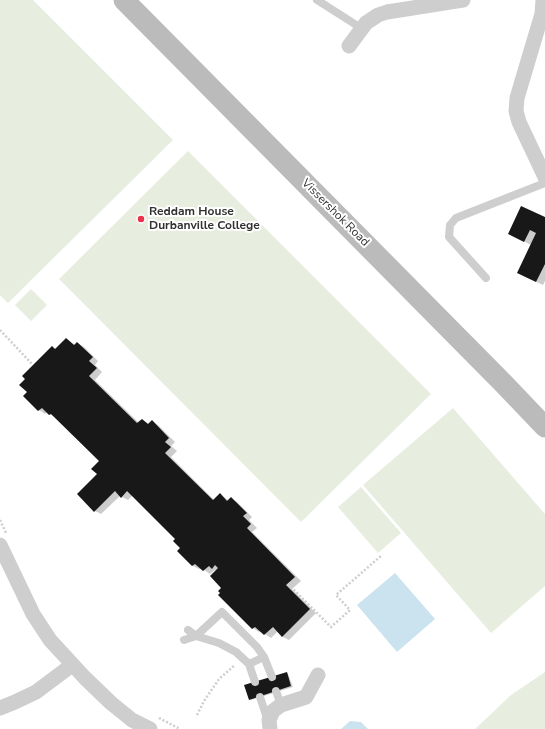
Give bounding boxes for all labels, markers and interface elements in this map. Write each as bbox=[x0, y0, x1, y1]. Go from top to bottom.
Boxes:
street label: Vissershok Road bbox=[298, 176, 372, 250]
place label: Reddam House Durbanville College bbox=[149, 205, 260, 233]
marker: Reddam House Durbanville College bbox=[136, 214, 146, 224]

